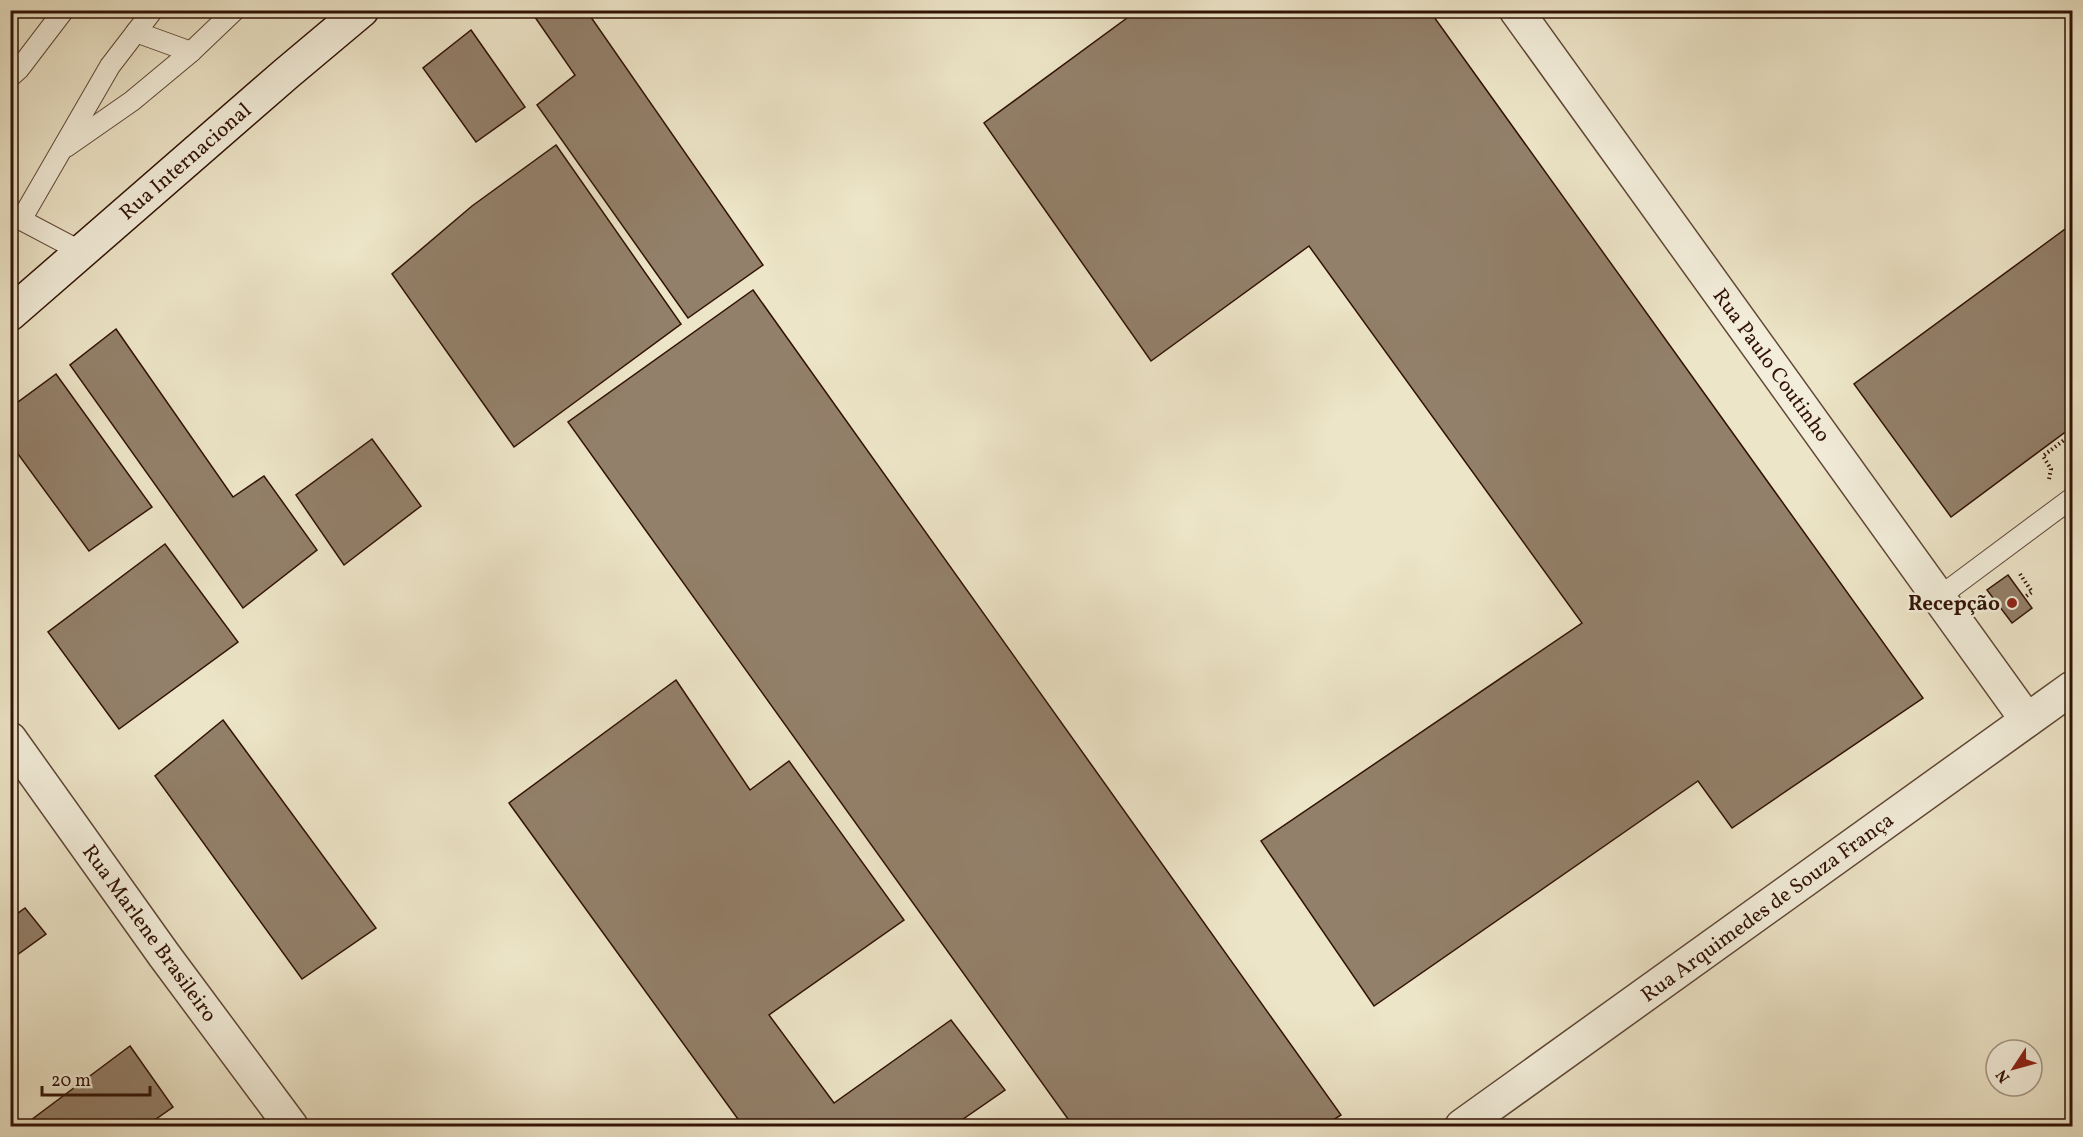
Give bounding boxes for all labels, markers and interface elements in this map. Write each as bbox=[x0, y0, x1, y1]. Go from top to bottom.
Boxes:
street label: Rua Internacional bbox=[114, 97, 258, 227]
street label: Rua Paulo Coutinho bbox=[1705, 283, 1836, 449]
place label: Recepção bbox=[1908, 590, 2000, 619]
marker: Recepção bbox=[2005, 596, 2019, 610]
street label: Rua Arquimedes de Souza França bbox=[1636, 806, 1900, 1010]
street label: Rua Marlene Brasileiro bbox=[75, 839, 223, 1028]
north arrow bbox=[1984, 1038, 2044, 1098]
scale bar bbox=[42, 1059, 150, 1097]
text: N bbox=[1991, 1064, 2016, 1087]
text: 20 m bbox=[51, 1069, 91, 1094]

